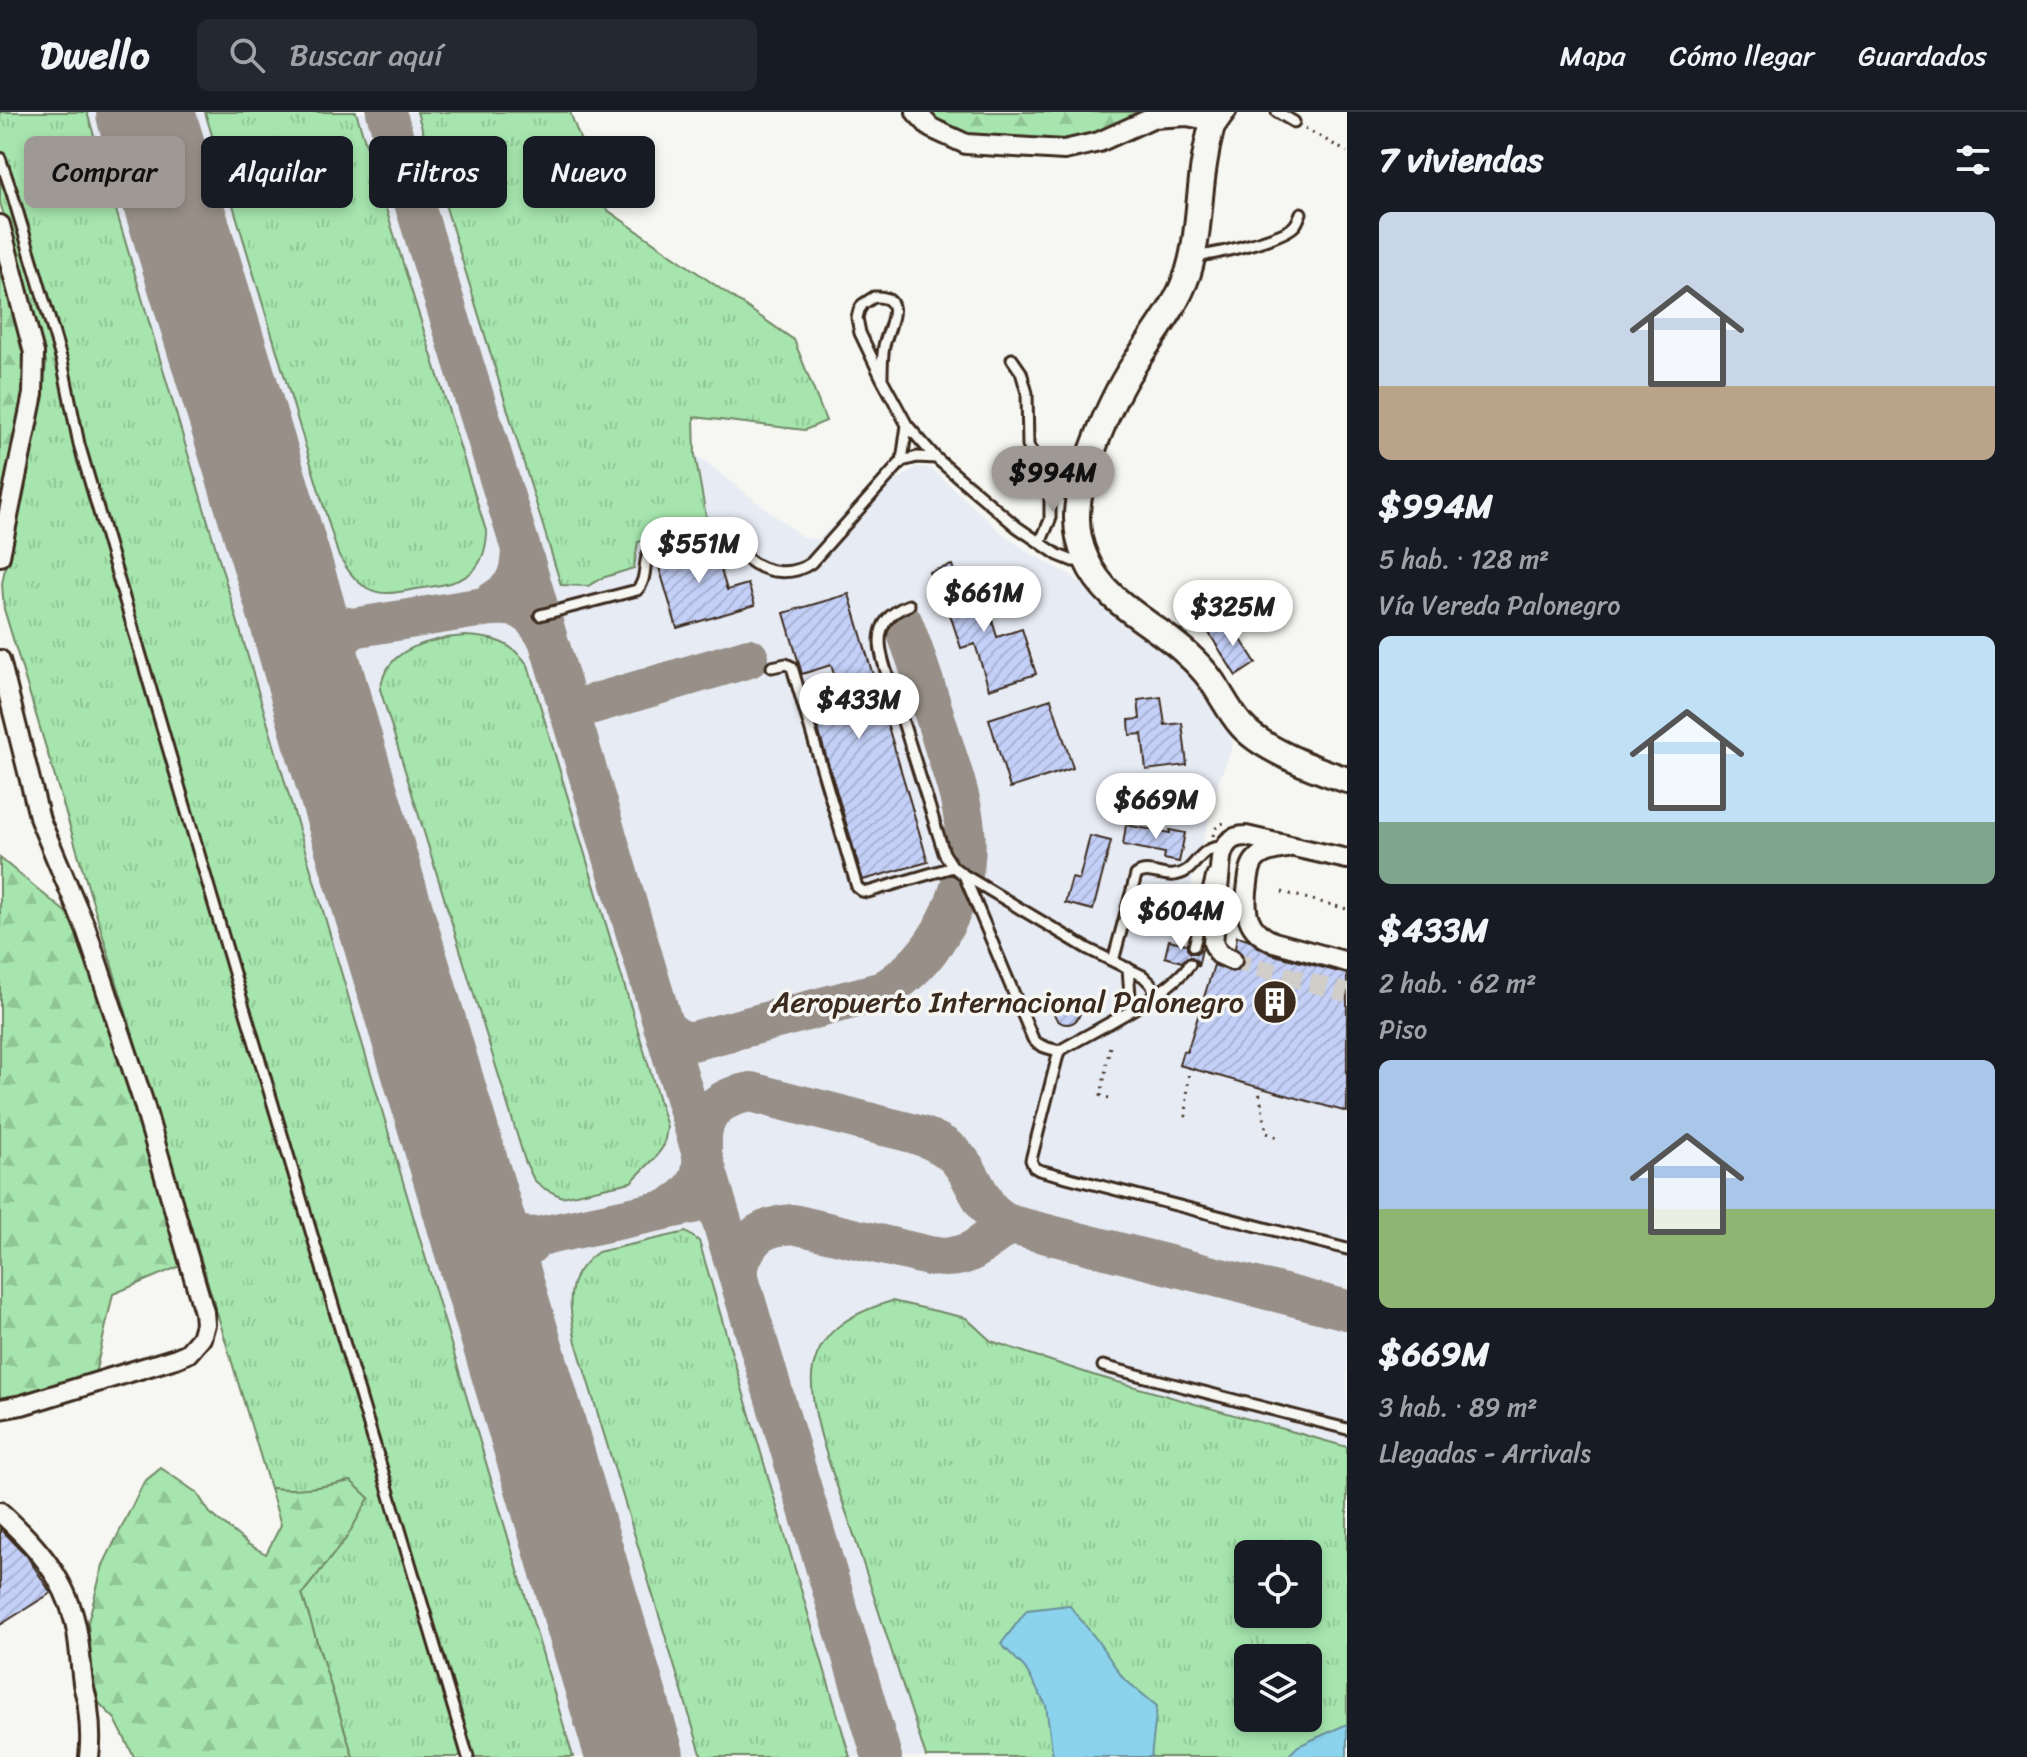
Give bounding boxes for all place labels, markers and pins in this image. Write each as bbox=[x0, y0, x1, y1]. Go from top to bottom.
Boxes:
pin: $994M bbox=[997, 446, 1109, 514]
pin: $551M bbox=[643, 517, 755, 585]
pin: $661M bbox=[928, 566, 1040, 634]
pin: $325M bbox=[1177, 580, 1289, 648]
pin: $433M bbox=[803, 673, 915, 741]
pin: $669M bbox=[1100, 773, 1212, 841]
pin: $604M bbox=[1125, 884, 1237, 952]
place label: Aeropuerto Internacional Palonegro bbox=[770, 975, 1244, 1029]
building icon: Aeropuerto Internacional Palonegro bbox=[1251, 978, 1299, 1026]

